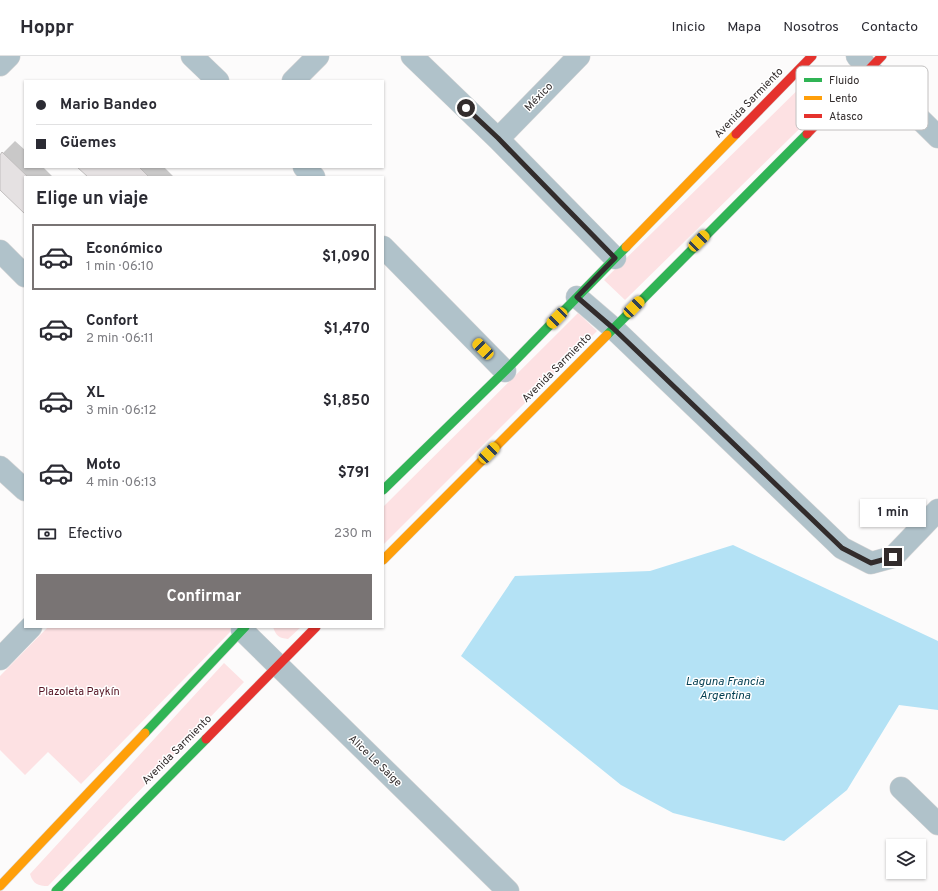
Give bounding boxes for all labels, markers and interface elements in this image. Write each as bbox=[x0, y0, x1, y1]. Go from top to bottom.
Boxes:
text: Hoppr bbox=[20, 16, 74, 40]
text: Inicio bbox=[672, 19, 705, 36]
text: Mapa bbox=[727, 19, 761, 36]
text: Nosotros bbox=[783, 19, 839, 36]
text: Contacto bbox=[861, 19, 918, 36]
street label: Avenida Sarmiento bbox=[712, 65, 786, 141]
legend bbox=[796, 66, 928, 130]
text: Fluido bbox=[829, 74, 859, 88]
street label: México bbox=[522, 80, 556, 114]
text: Lento bbox=[829, 92, 857, 106]
text: Mario Bandeo bbox=[60, 96, 157, 115]
route start bbox=[457, 99, 475, 117]
text: Atasco bbox=[829, 110, 863, 124]
text: Güemes bbox=[60, 134, 116, 153]
text: Elige un viaje bbox=[36, 188, 148, 211]
car bbox=[686, 228, 712, 254]
icon: car bbox=[38, 239, 74, 275]
text: Económico bbox=[86, 240, 163, 259]
text: $1,090 bbox=[322, 248, 370, 267]
text: 1 min · 06:10 bbox=[86, 259, 154, 275]
car bbox=[621, 294, 647, 320]
car bbox=[544, 305, 570, 331]
icon: car bbox=[38, 311, 74, 347]
text: Confort bbox=[86, 312, 138, 331]
text: $1,470 bbox=[323, 320, 370, 339]
street label: Avenida Sarmiento bbox=[519, 330, 595, 406]
text: 2 min · 06:11 bbox=[86, 331, 153, 347]
car bbox=[470, 336, 496, 362]
icon: car bbox=[38, 383, 74, 419]
text: XL bbox=[86, 384, 104, 403]
text: $1,850 bbox=[323, 392, 370, 411]
text: 3 min · 06:12 bbox=[86, 403, 156, 419]
car bbox=[476, 440, 502, 466]
icon: car bbox=[38, 455, 74, 491]
text: Moto bbox=[86, 456, 121, 475]
text: $791 bbox=[338, 464, 370, 483]
text: 4 min · 06:13 bbox=[86, 475, 157, 491]
callout: 1 min bbox=[860, 499, 926, 527]
text: 1 min bbox=[877, 505, 909, 521]
icon: cash bbox=[36, 523, 58, 545]
text: Efectivo bbox=[68, 525, 122, 544]
text: 230 m bbox=[334, 526, 372, 542]
route end bbox=[884, 548, 902, 566]
button: Confirmar bbox=[36, 574, 372, 620]
water label: Laguna Francia Argentina bbox=[686, 674, 765, 704]
park label: Plazoleta Paykín bbox=[38, 685, 120, 699]
street label: Avenida Sarmiento bbox=[139, 712, 215, 788]
street label: Alice Le Saige bbox=[345, 732, 405, 790]
map controls bbox=[886, 839, 926, 879]
button: layers bbox=[886, 839, 926, 879]

